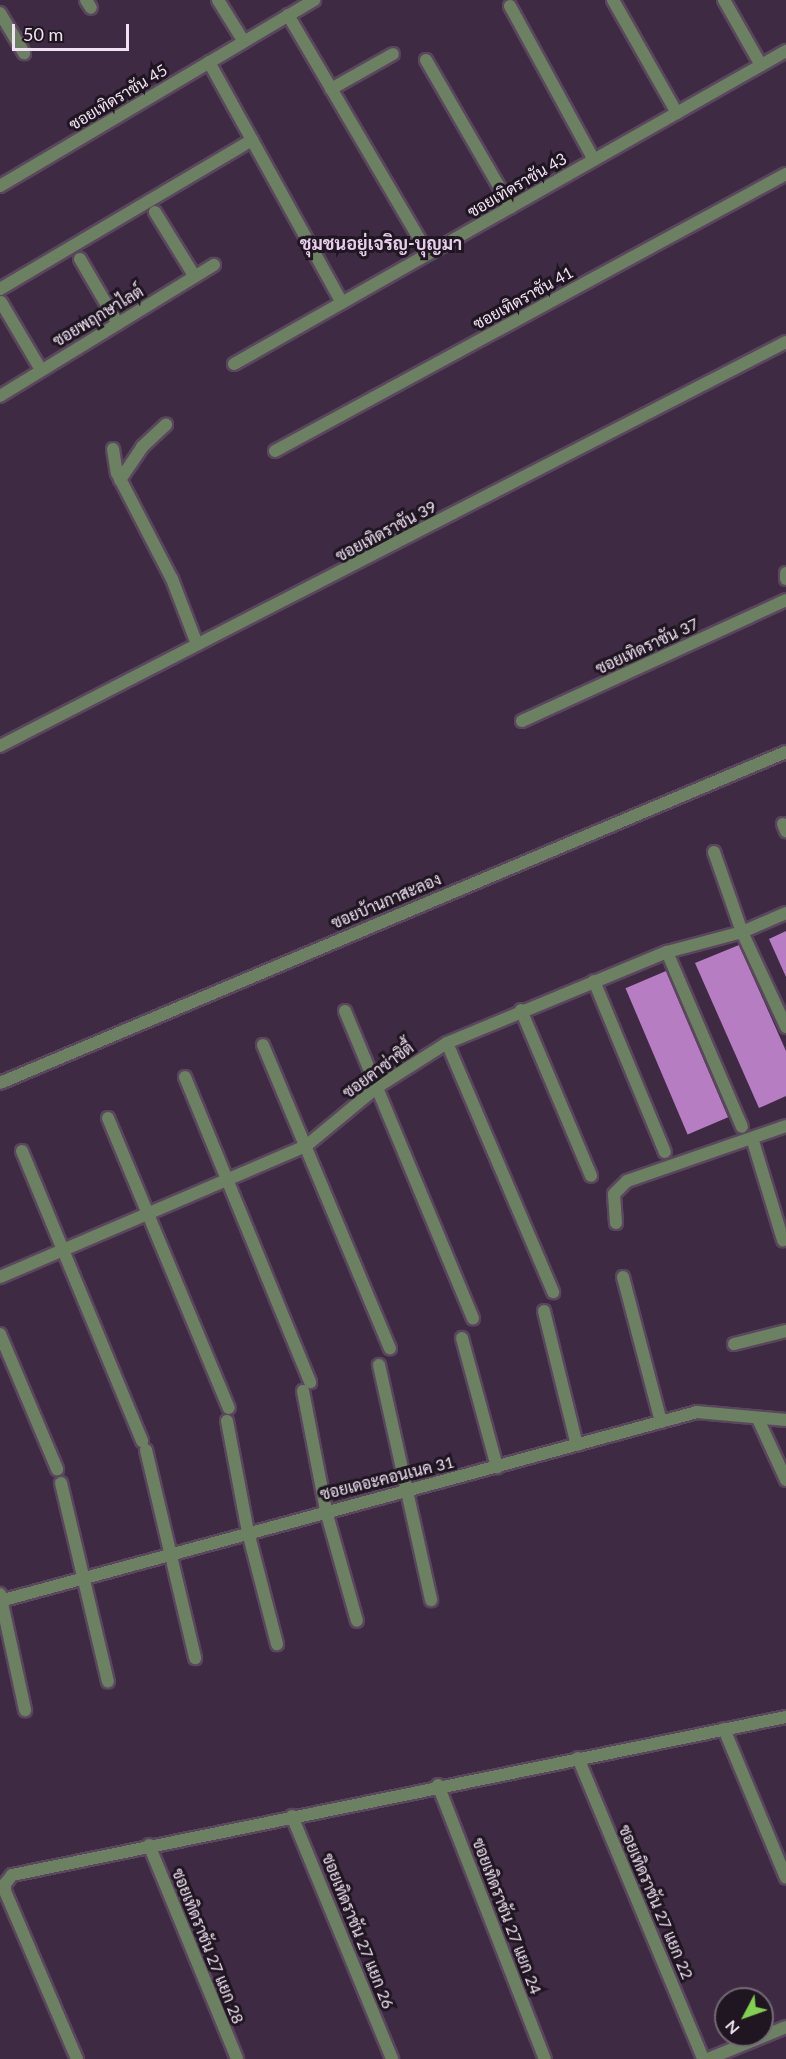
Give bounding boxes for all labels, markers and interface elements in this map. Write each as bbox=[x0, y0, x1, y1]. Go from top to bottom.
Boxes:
scale bar bbox=[15, 12, 132, 50]
text: 50 m bbox=[23, 23, 63, 45]
street label: ซอยเทิดราชัน 45 bbox=[65, 60, 171, 134]
street label: ซอยเทิดราชัน 43 bbox=[464, 149, 570, 221]
district label: ชุมชนอยู่เจริญ-บุญมา bbox=[300, 232, 462, 254]
street label: ซอยเทิดราชัน 41 bbox=[470, 263, 576, 333]
street label: ซอยพฤกษาไลต์ bbox=[49, 281, 147, 351]
street label: ซอยเทิดราชัน 39 bbox=[332, 496, 440, 566]
street label: ซอยเทิดราชัน 37 bbox=[592, 614, 702, 678]
street label: ซอยบ้านกาสะลอง bbox=[328, 869, 444, 933]
street label: ซอยคาซ่าซิตี้ bbox=[339, 1038, 417, 1102]
street label: ซอยเดอะคอนเนค 31 bbox=[318, 1452, 456, 1504]
street label: ซอยเทิดราชัน 27 แยก 22 bbox=[615, 1822, 697, 1982]
street label: ซอยเทิดราชัน 27 แยก 24 bbox=[468, 1835, 546, 1997]
street label: ซอยเทิดราชัน 27 แยก 26 bbox=[318, 1851, 398, 2011]
street label: ซอยเทิดราชัน 27 แยก 28 bbox=[168, 1866, 248, 2026]
north arrow bbox=[714, 1987, 774, 2047]
text: N bbox=[720, 2017, 743, 2039]

